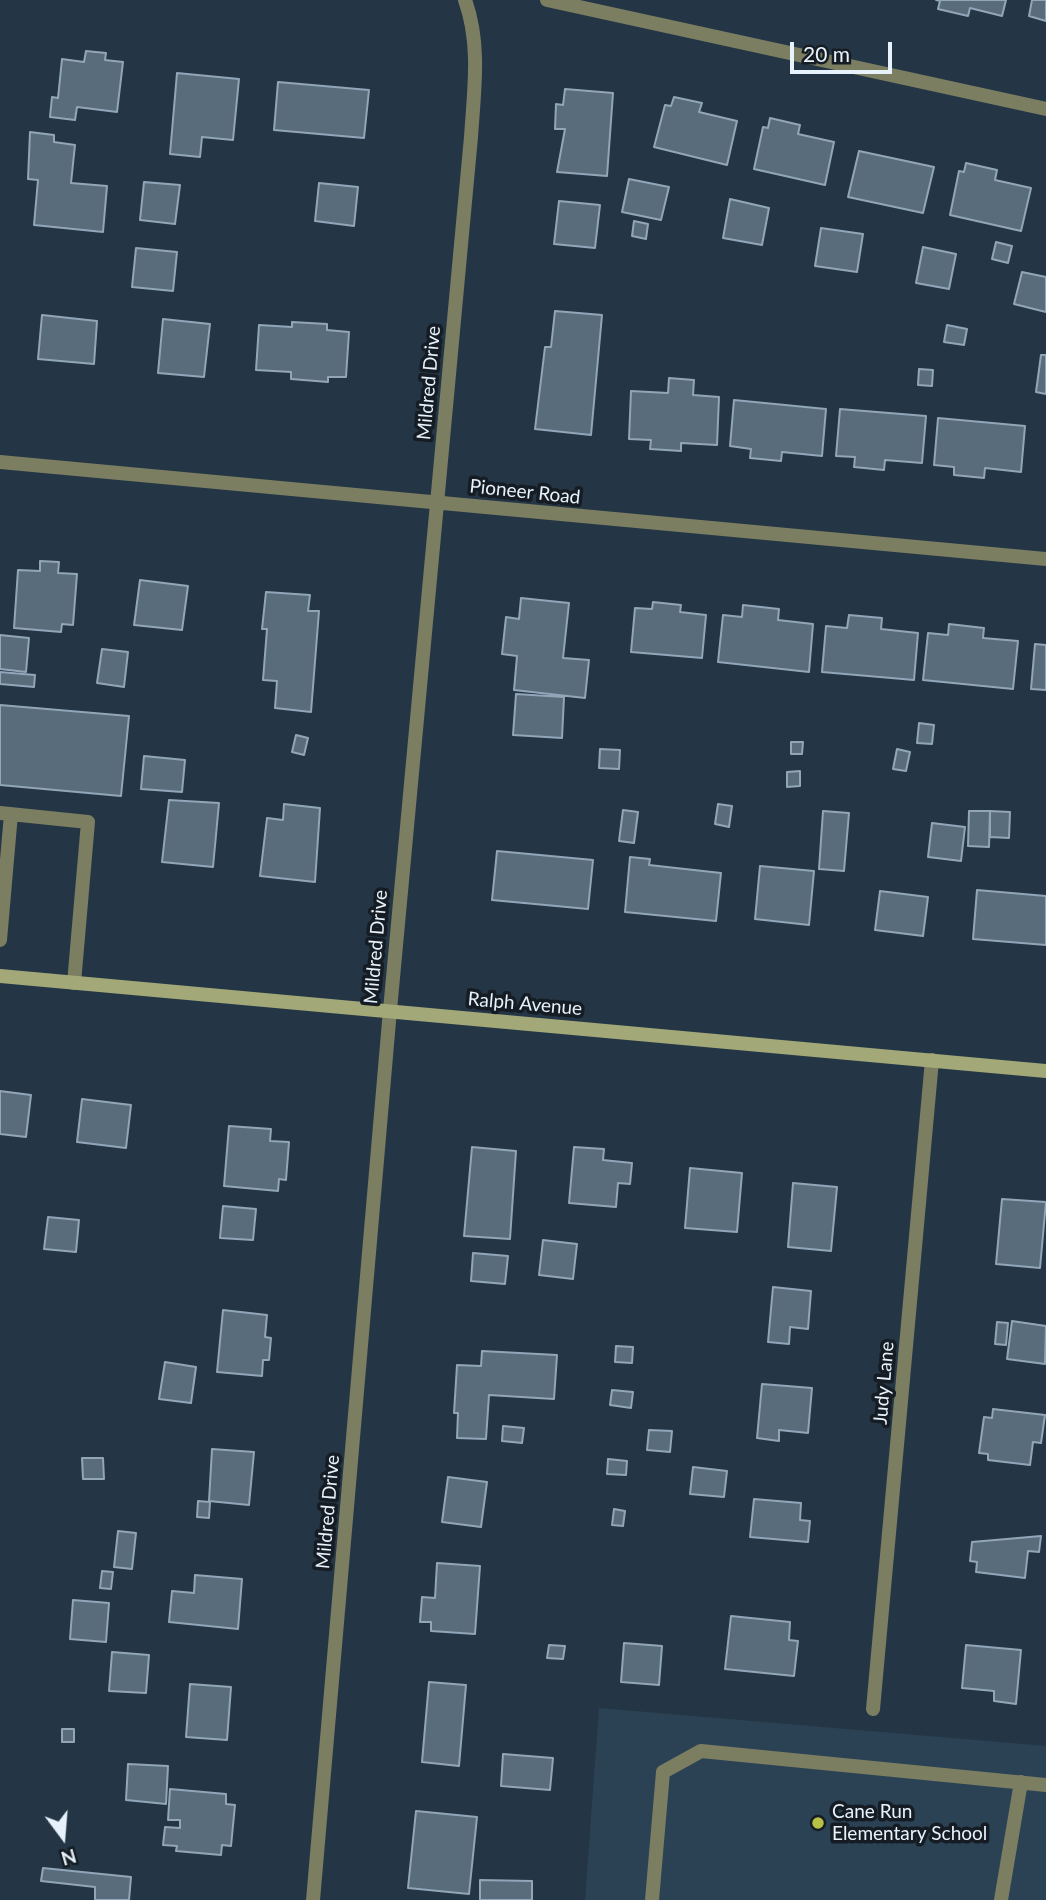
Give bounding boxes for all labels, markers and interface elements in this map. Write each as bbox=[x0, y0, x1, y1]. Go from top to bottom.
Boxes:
scale bar bbox=[794, 28, 895, 72]
text: 20 m bbox=[803, 41, 850, 66]
street label: Mildred Drive bbox=[413, 325, 445, 441]
street label: Pioneer Road bbox=[468, 475, 582, 509]
street label: Mildred Drive bbox=[360, 889, 392, 1005]
street label: Ralph Avenue bbox=[467, 988, 583, 1020]
street label: Judy Lane bbox=[869, 1340, 899, 1426]
street label: Mildred Drive bbox=[312, 1454, 344, 1570]
place label: Cane Run Elementary School bbox=[832, 1801, 987, 1845]
north arrow bbox=[28, 1802, 98, 1872]
marker: Cane Run Elementary School bbox=[810, 1815, 826, 1831]
text: N bbox=[59, 1845, 79, 1871]

